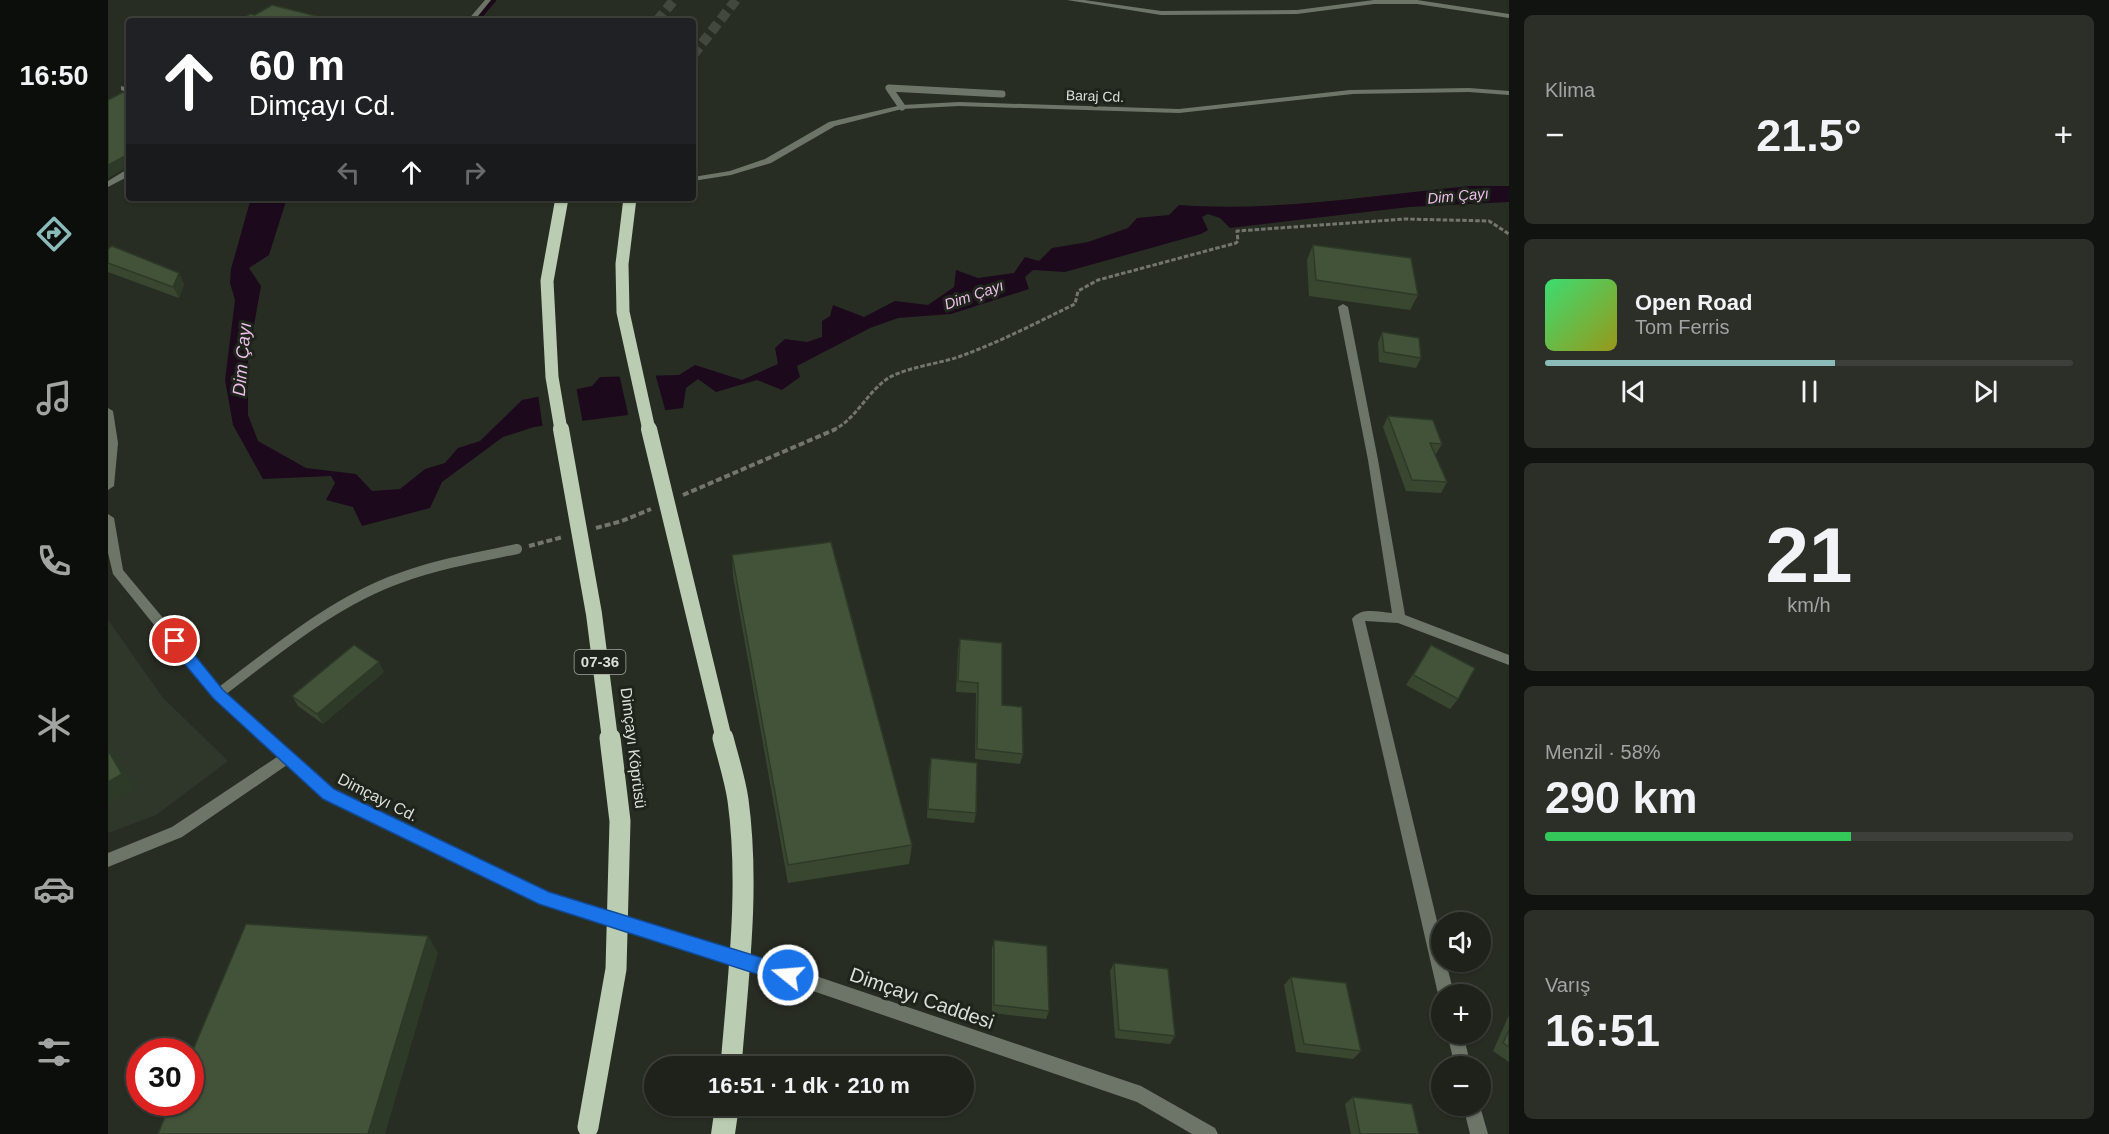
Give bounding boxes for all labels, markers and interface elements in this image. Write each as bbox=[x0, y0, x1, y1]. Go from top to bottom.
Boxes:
icon: ahead bbox=[150, 42, 228, 120]
text: 60 m bbox=[249, 42, 345, 89]
text: 16:50 bbox=[19, 61, 89, 91]
text: Klima bbox=[1545, 79, 1595, 101]
street label: Baraj Cd. bbox=[1066, 87, 1124, 105]
text: Dimçayı Cd. bbox=[249, 91, 396, 121]
text: 21.5° bbox=[1756, 110, 1862, 161]
text: − bbox=[1545, 116, 1564, 153]
text: + bbox=[2054, 116, 2073, 153]
icon: left bbox=[332, 156, 365, 189]
icon: ahead bbox=[395, 156, 428, 189]
icon: right bbox=[458, 156, 491, 189]
water label: Dim Çayı bbox=[1426, 184, 1489, 207]
icon: directions bbox=[33, 213, 75, 255]
water label: Dim Çayı bbox=[942, 276, 1006, 313]
text: Open Road bbox=[1635, 290, 1752, 315]
text: Tom Ferris bbox=[1635, 316, 1729, 338]
water label: Dim Çayı bbox=[229, 321, 255, 397]
icon: previous bbox=[1617, 375, 1650, 408]
icon: pause bbox=[1793, 375, 1826, 408]
icon: next bbox=[1969, 375, 2002, 408]
icon: music bbox=[33, 377, 75, 419]
text: 21 bbox=[1766, 511, 1852, 599]
icon: phone bbox=[33, 540, 75, 582]
text: km/h bbox=[1787, 594, 1831, 616]
pin bbox=[149, 615, 200, 666]
icon: arrive bbox=[158, 624, 191, 657]
road number: 07-36 bbox=[574, 650, 626, 674]
street label: Dimçayı Köprüsü bbox=[618, 687, 649, 810]
icon: climate bbox=[33, 704, 75, 746]
text: Menzil · 58% bbox=[1545, 741, 1661, 763]
street label: Dimçayı Cd. bbox=[335, 770, 420, 825]
text: 290 km bbox=[1545, 772, 1698, 823]
icon: car bbox=[33, 868, 75, 910]
map controls bbox=[1431, 912, 1491, 1116]
button: sound bbox=[1431, 912, 1491, 972]
position arrow bbox=[756, 943, 820, 1007]
street label: Dimçayı Caddesi bbox=[847, 963, 997, 1033]
text: Varış bbox=[1545, 974, 1590, 996]
button: + bbox=[1431, 984, 1491, 1044]
text: 16:51 bbox=[1545, 1005, 1660, 1056]
icon: filters bbox=[33, 1031, 75, 1073]
speed limit sign: 30 bbox=[126, 1038, 204, 1116]
button: − bbox=[1431, 1056, 1491, 1116]
text: 16:51 · 1 dk · 210 m bbox=[708, 1073, 910, 1098]

